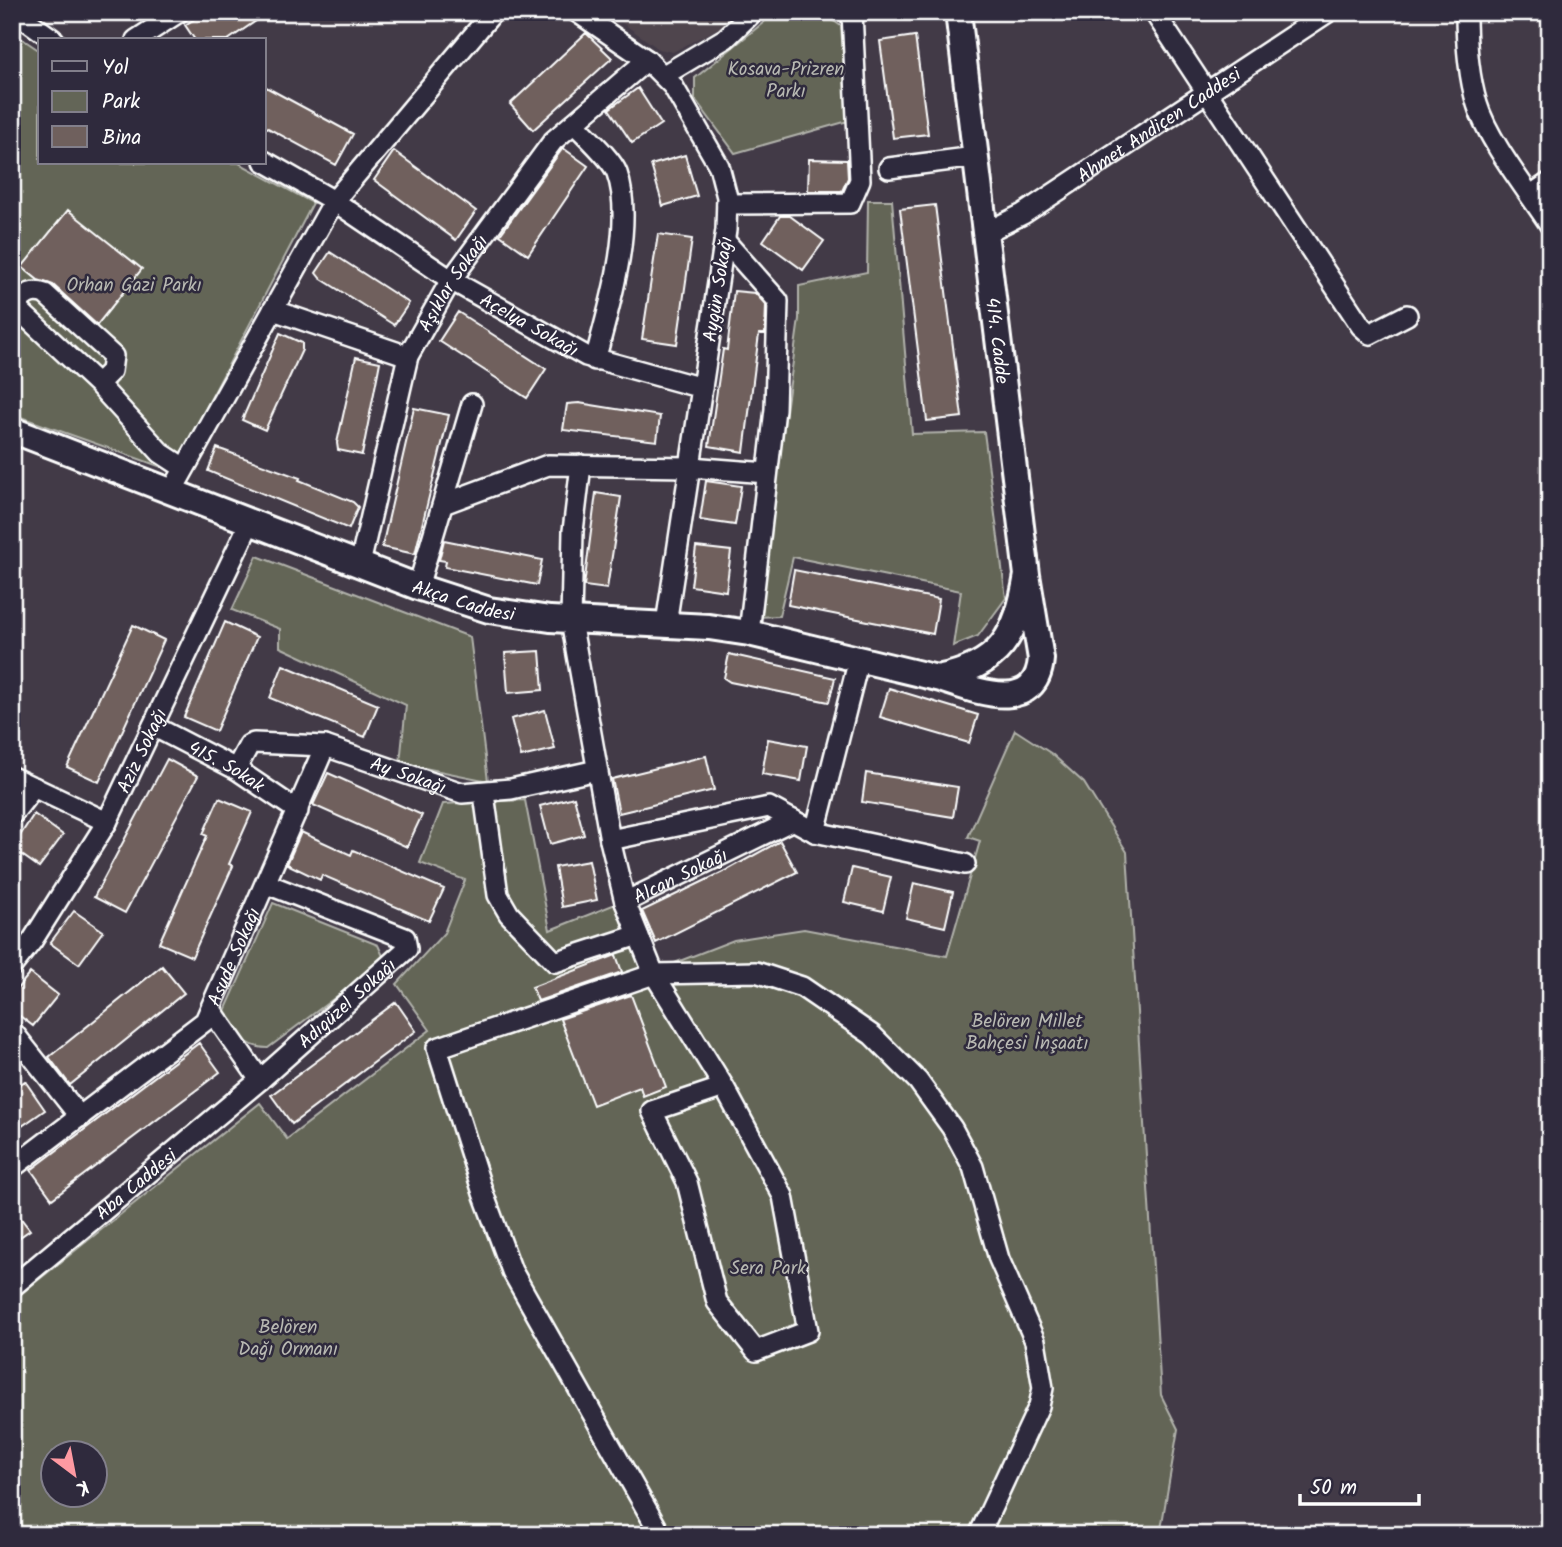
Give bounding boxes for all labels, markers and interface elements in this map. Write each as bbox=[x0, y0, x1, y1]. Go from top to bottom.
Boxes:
legend bbox=[38, 38, 266, 164]
text: Yol bbox=[102, 52, 129, 85]
park label: Kosava-Prizren Parkı bbox=[728, 55, 844, 107]
street label: Ahmet Andiçen Caddesi bbox=[1072, 60, 1249, 191]
text: Park bbox=[102, 86, 140, 119]
text: Bina bbox=[102, 122, 141, 155]
street label: Aşıklar Sokağı bbox=[411, 229, 497, 338]
street label: Aygün Sokağı bbox=[696, 234, 742, 344]
park label: Orhan Gazi Parkı bbox=[66, 271, 202, 301]
street label: Açelya Sokağı bbox=[474, 286, 584, 366]
street label: 414. Cadde bbox=[976, 296, 1017, 386]
street label: Akça Caddesi bbox=[408, 573, 518, 631]
street label: Aziz Sokağı bbox=[110, 704, 176, 799]
street label: 415. Sokak bbox=[182, 734, 270, 801]
street label: Ay Sokağı bbox=[366, 750, 450, 803]
street label: Alcan Sokağı bbox=[629, 841, 733, 913]
street label: Asude Sokağı bbox=[200, 903, 270, 1011]
street label: Adıgüzel Sokağı bbox=[292, 952, 404, 1057]
park label: Belören Millet Bahçesi İnşaatı bbox=[966, 1007, 1088, 1059]
street label: Aba Caddesi bbox=[89, 1141, 185, 1228]
park label: Sera Park bbox=[730, 1254, 806, 1284]
park label: Belören Dağı Ormanı bbox=[238, 1313, 338, 1365]
north arrow bbox=[38, 1438, 108, 1508]
scale bar bbox=[1300, 1463, 1418, 1507]
text: K bbox=[69, 1471, 95, 1502]
text: 50 m bbox=[1310, 1472, 1357, 1505]

